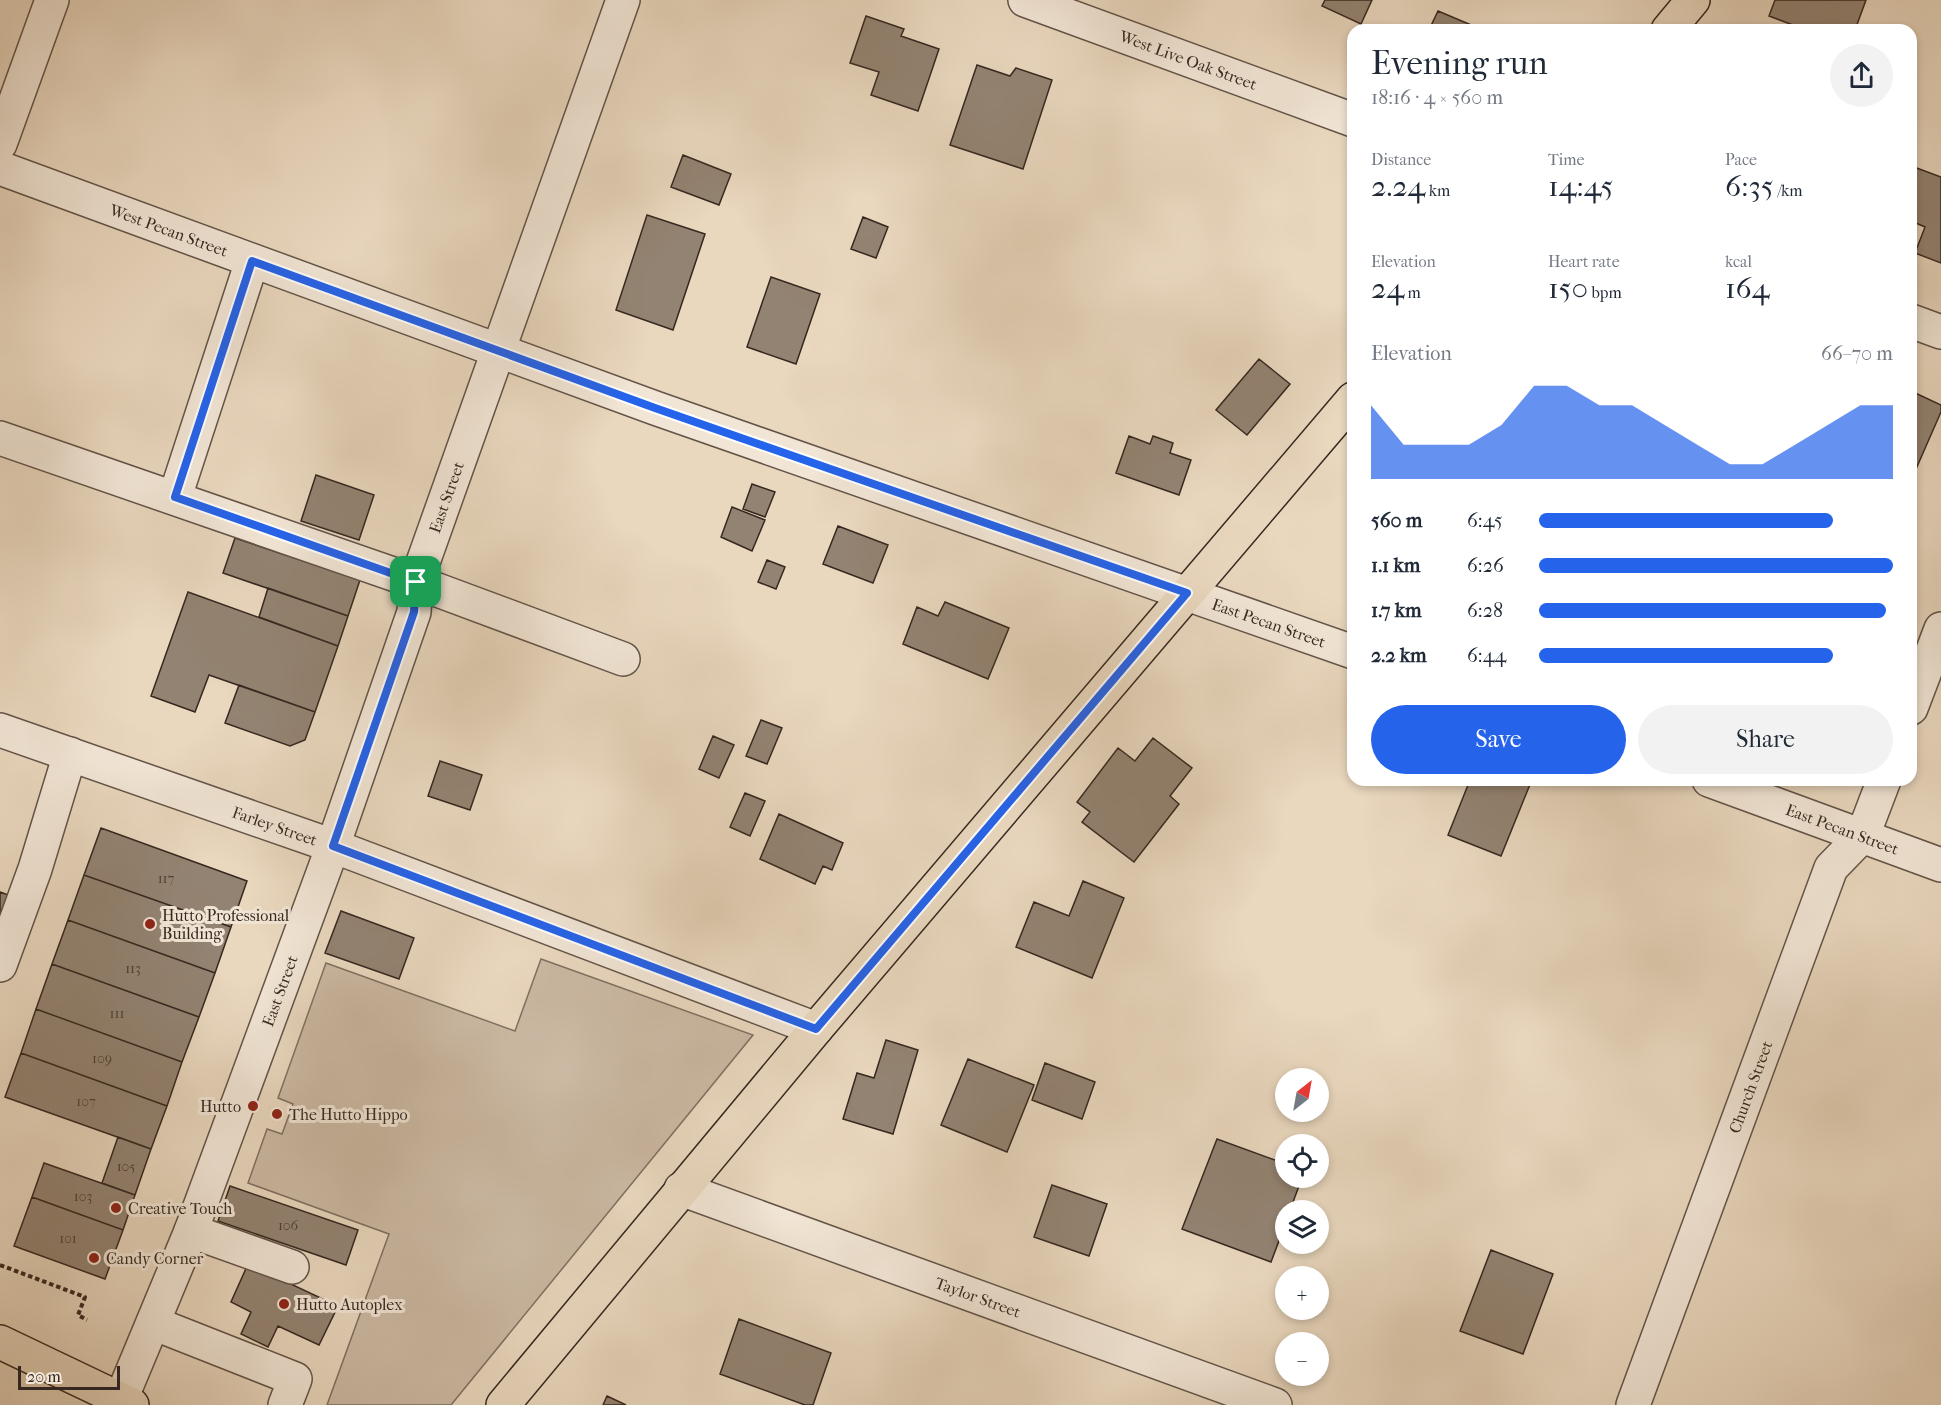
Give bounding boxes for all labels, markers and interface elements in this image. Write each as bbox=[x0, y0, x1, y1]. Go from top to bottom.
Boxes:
street label: West Live Oak Street bbox=[1116, 26, 1260, 94]
text: Evening run bbox=[1371, 44, 1548, 83]
button: share bbox=[1830, 44, 1893, 107]
text: 18:16 · 4 × 560 m bbox=[1371, 86, 1503, 109]
text: Distance bbox=[1371, 150, 1431, 169]
text: Time bbox=[1548, 150, 1584, 169]
text: Pace bbox=[1725, 150, 1757, 169]
text: 2.24 bbox=[1371, 169, 1425, 204]
text: 14:45 bbox=[1548, 169, 1614, 204]
text: 6:35 bbox=[1725, 169, 1774, 204]
text: km bbox=[1425, 181, 1450, 200]
text: /km bbox=[1774, 181, 1803, 200]
street label: West Pecan Street bbox=[106, 200, 231, 261]
text: Elevation bbox=[1371, 252, 1436, 271]
text: Heart rate bbox=[1548, 252, 1620, 271]
text: kcal bbox=[1725, 252, 1752, 271]
text: 24 bbox=[1371, 271, 1404, 306]
text: 150 bbox=[1548, 271, 1588, 306]
text: 164 bbox=[1725, 271, 1769, 306]
text: m bbox=[1404, 283, 1421, 302]
text: bpm bbox=[1588, 283, 1622, 302]
text: Elevation bbox=[1371, 342, 1452, 365]
text: 66–70 m bbox=[1821, 342, 1893, 365]
street label: East Street bbox=[425, 459, 468, 536]
text: 560 m bbox=[1371, 509, 1422, 532]
text: 6:45 bbox=[1467, 509, 1503, 532]
text: 1.1 km bbox=[1371, 554, 1420, 577]
text: 6:26 bbox=[1467, 554, 1504, 577]
pin bbox=[390, 556, 441, 607]
icon: arrive bbox=[399, 565, 432, 598]
street label: East Pecan Street bbox=[1210, 595, 1328, 652]
text: 1.7 km bbox=[1371, 599, 1422, 622]
text: 6:28 bbox=[1467, 599, 1503, 622]
text: 2.2 km bbox=[1371, 644, 1427, 667]
text: 6:44 bbox=[1467, 644, 1506, 667]
button: Save bbox=[1371, 705, 1626, 774]
button: Share bbox=[1638, 705, 1893, 774]
street label: East Pecan Street bbox=[1783, 800, 1902, 859]
street label: Farley Street bbox=[230, 803, 320, 850]
house number: 117 bbox=[158, 870, 175, 887]
place label: Hutto Professional Building bbox=[162, 906, 290, 943]
marker: Hutto Professional Building bbox=[143, 917, 157, 931]
street label: East Street bbox=[258, 952, 302, 1029]
house number: 113 bbox=[125, 960, 141, 977]
house number: 111 bbox=[110, 1005, 125, 1022]
street label: Church Street bbox=[1725, 1038, 1777, 1136]
house number: 109 bbox=[92, 1050, 112, 1067]
north arrow bbox=[1275, 1068, 1329, 1122]
map controls bbox=[1275, 1068, 1329, 1386]
house number: 107 bbox=[76, 1093, 96, 1110]
place label: Hutto bbox=[200, 1097, 241, 1116]
marker: Hutto bbox=[246, 1099, 260, 1113]
place label: The Hutto Hippo bbox=[289, 1105, 408, 1124]
marker: The Hutto Hippo bbox=[270, 1107, 284, 1121]
button: locate bbox=[1275, 1134, 1329, 1188]
house number: 105 bbox=[117, 1158, 135, 1175]
house number: 103 bbox=[74, 1188, 92, 1205]
place label: Creative Touch bbox=[128, 1199, 232, 1218]
button: layers bbox=[1275, 1200, 1329, 1254]
marker: Creative Touch bbox=[109, 1201, 123, 1215]
house number: 106 bbox=[278, 1217, 299, 1234]
house number: 101 bbox=[59, 1230, 77, 1247]
place label: Candy Corner bbox=[106, 1249, 204, 1268]
marker: Candy Corner bbox=[87, 1251, 101, 1265]
button: + bbox=[1275, 1266, 1329, 1320]
street label: Taylor Street bbox=[932, 1273, 1024, 1322]
place label: Hutto Autoplex bbox=[296, 1295, 403, 1314]
marker: Hutto Autoplex bbox=[277, 1297, 291, 1311]
button: − bbox=[1275, 1332, 1329, 1386]
scale bar bbox=[18, 1363, 120, 1390]
text: 20 m bbox=[27, 1367, 61, 1386]

